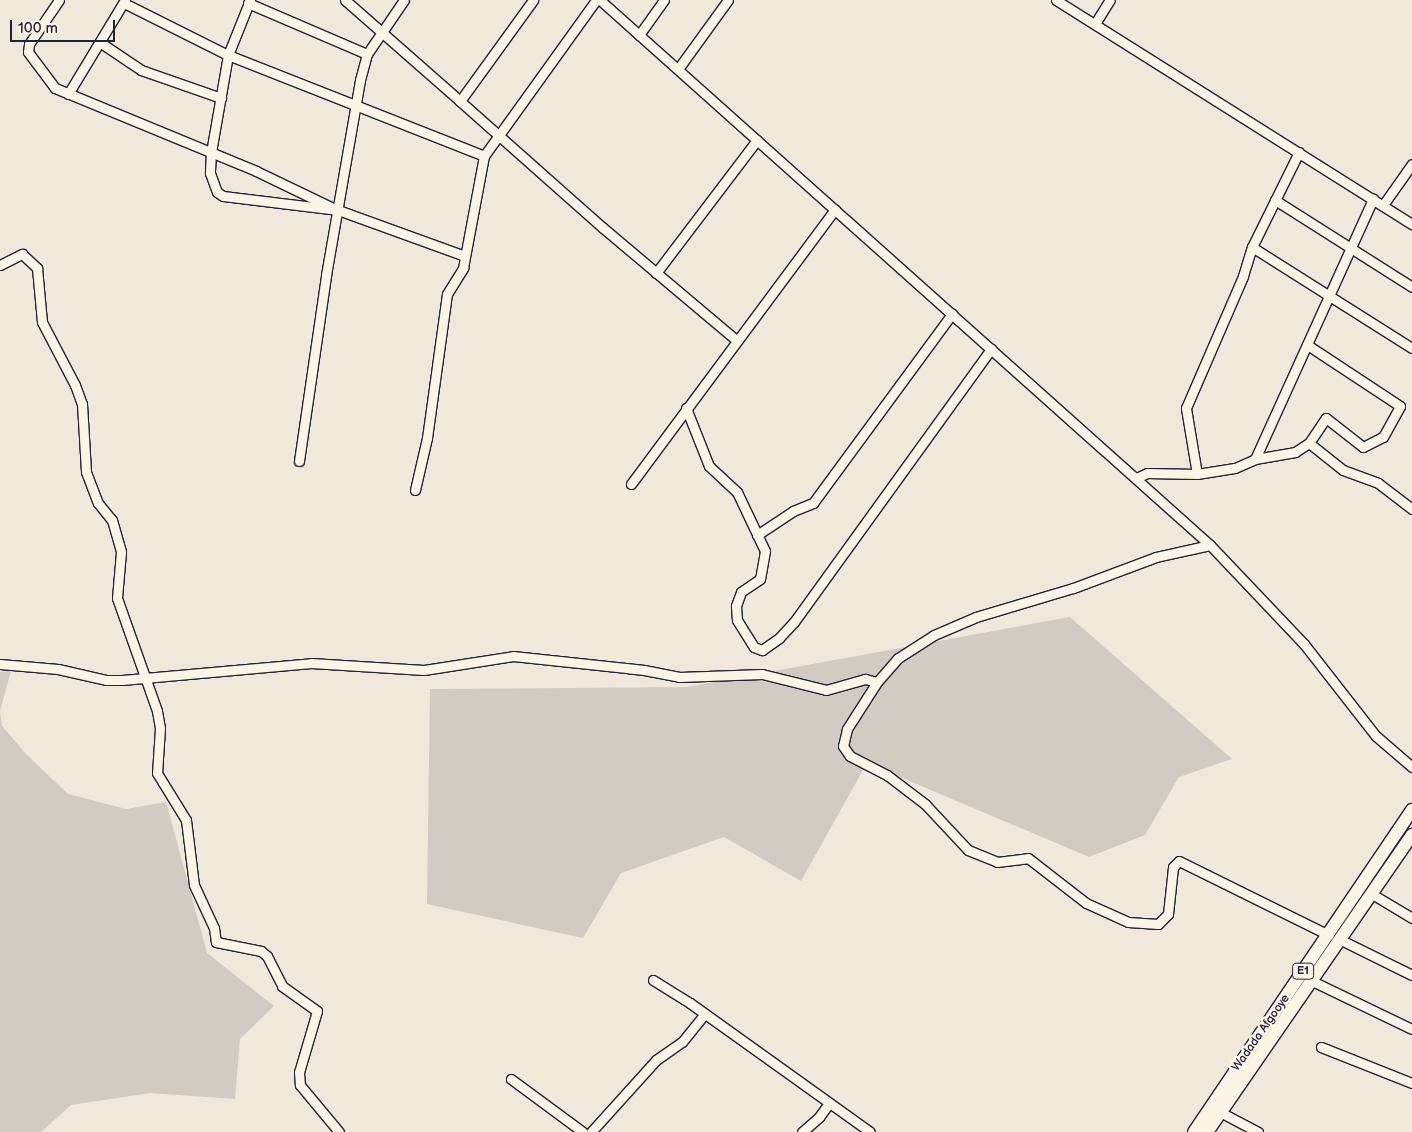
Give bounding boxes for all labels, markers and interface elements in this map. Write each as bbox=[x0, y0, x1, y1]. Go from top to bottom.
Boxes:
scale bar bbox=[12, 10, 118, 42]
text: 100 m bbox=[18, 19, 58, 38]
road number: E1 bbox=[1292, 962, 1314, 979]
street label: Wadada Afgooye bbox=[1229, 992, 1293, 1074]

